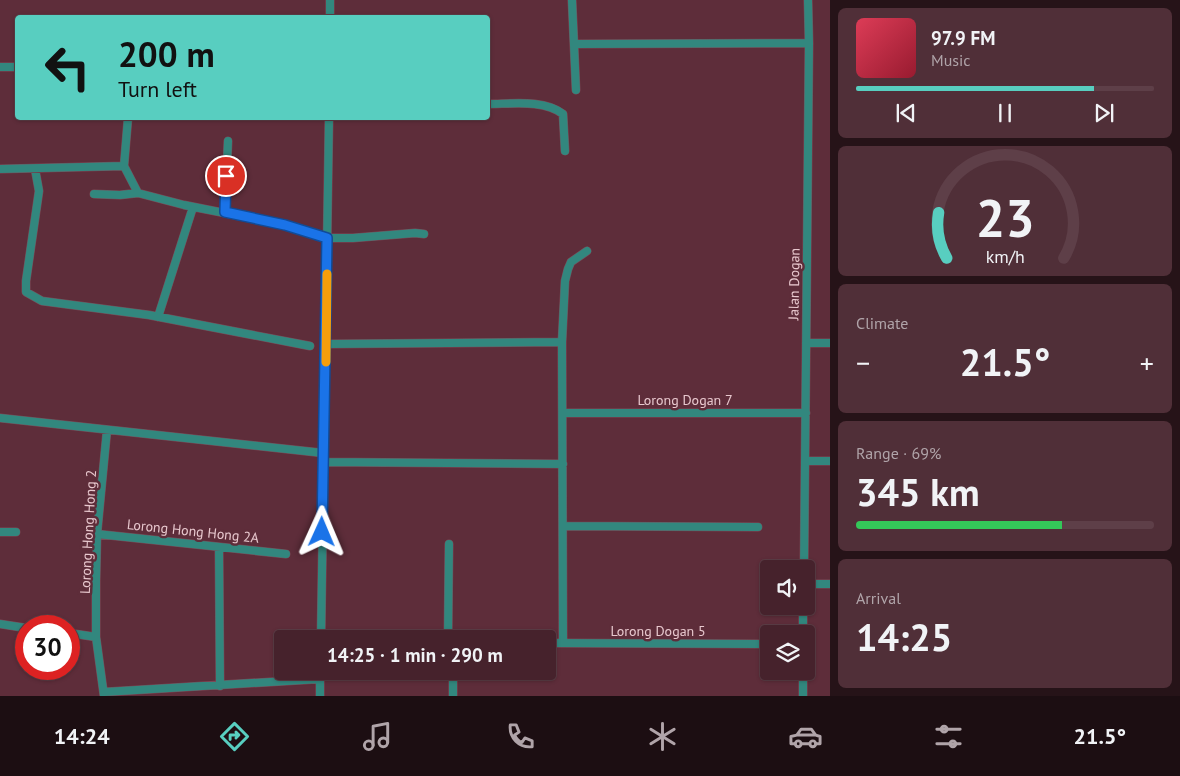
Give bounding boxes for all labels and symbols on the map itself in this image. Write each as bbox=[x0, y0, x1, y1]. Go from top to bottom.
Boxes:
pin bbox=[205, 155, 247, 197]
street label: Jalan Dogan bbox=[784, 248, 804, 321]
street label: Lorong Dogan 7 bbox=[637, 391, 733, 409]
street label: Lorong Hong Hong 2 bbox=[76, 469, 100, 595]
position arrow bbox=[295, 505, 347, 557]
street label: Lorong Hong Hong 2A bbox=[126, 515, 261, 547]
speed limit sign: 30 bbox=[15, 615, 80, 680]
street label: Lorong Dogan 5 bbox=[610, 622, 706, 640]

